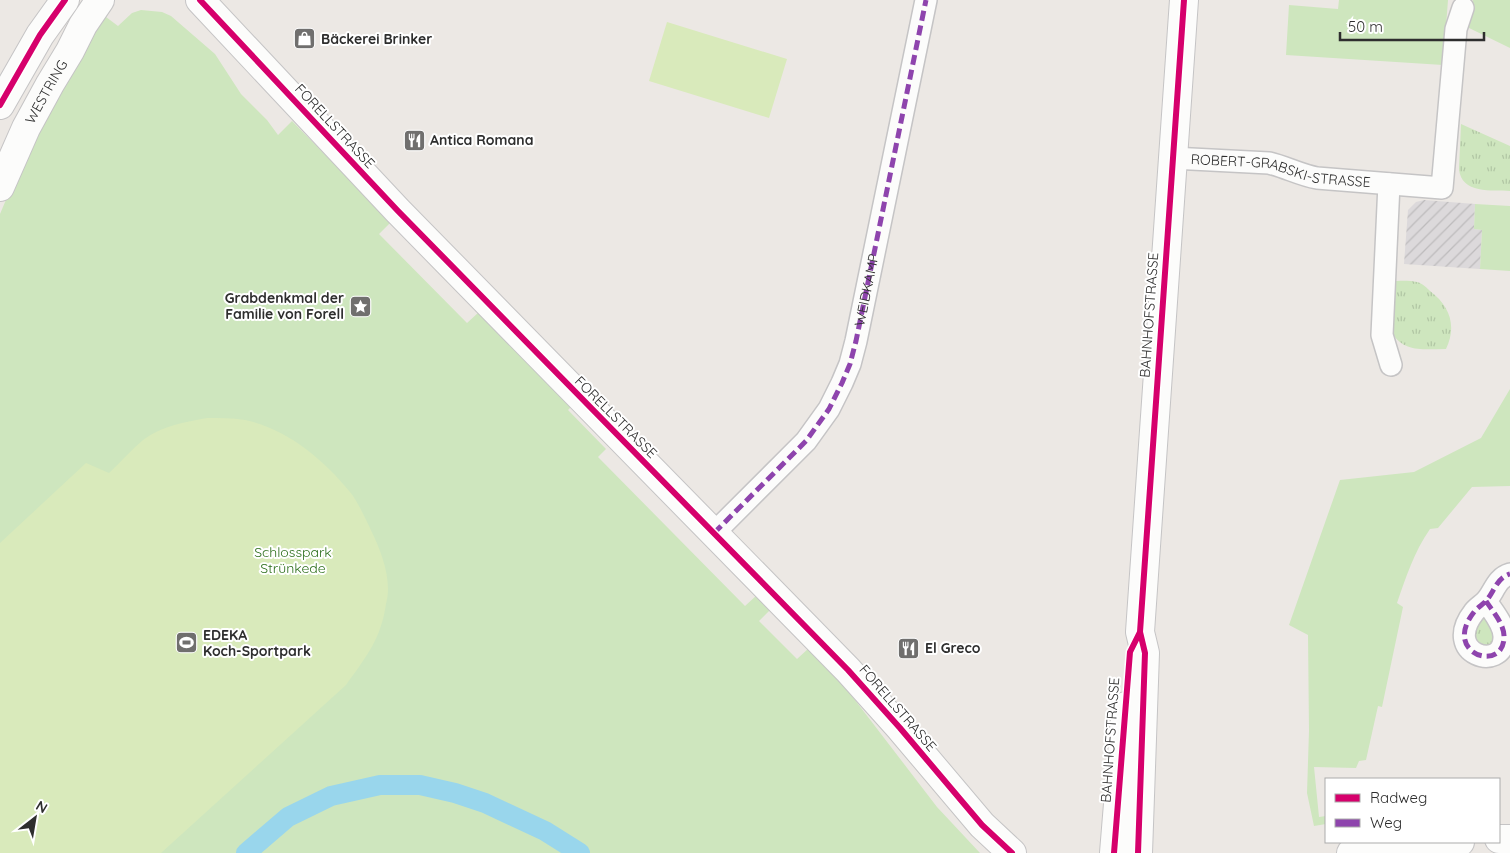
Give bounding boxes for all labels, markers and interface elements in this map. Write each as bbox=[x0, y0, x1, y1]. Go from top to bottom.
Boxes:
scale bar bbox=[1340, 10, 1484, 42]
text: 50 m bbox=[1348, 17, 1383, 36]
shop icon: Bäckerei Brinker bbox=[293, 27, 317, 51]
place label: Bäckerei Brinker bbox=[321, 30, 432, 48]
street label: WESTRING bbox=[21, 56, 72, 127]
street label: FORELLSTRASSE bbox=[291, 80, 379, 172]
restaurant icon: Antica Romana bbox=[402, 128, 426, 152]
place label: Antica Romana bbox=[430, 131, 533, 149]
street label: ROBERT-GRABSKI-STRASSE bbox=[1190, 150, 1371, 191]
street label: WEIDKAMP bbox=[850, 252, 883, 328]
street label: BAHNHOFSTRASSE bbox=[1136, 252, 1162, 378]
place label: Grabdenkmal der Familie von Forell bbox=[225, 289, 344, 323]
place icon: Grabdenkmal der Familie von Forell bbox=[348, 294, 372, 318]
street label: FORELLSTRASSE bbox=[571, 372, 661, 462]
park label: Schlosspark Strünkede bbox=[254, 543, 332, 577]
place label: EDEKA Koch-Sportpark bbox=[203, 626, 311, 660]
sports icon: EDEKA Koch-Sportpark bbox=[175, 631, 199, 655]
restaurant icon: El Greco bbox=[897, 636, 921, 660]
place label: El Greco bbox=[925, 639, 981, 657]
street label: FORELLSTRASSE bbox=[855, 661, 941, 755]
street label: BAHNHOFSTRASSE bbox=[1097, 677, 1123, 803]
legend bbox=[1325, 778, 1500, 843]
text: Radweg bbox=[1370, 788, 1427, 807]
north arrow bbox=[10, 793, 60, 843]
text: N bbox=[33, 796, 51, 817]
text: Weg bbox=[1370, 813, 1402, 832]

